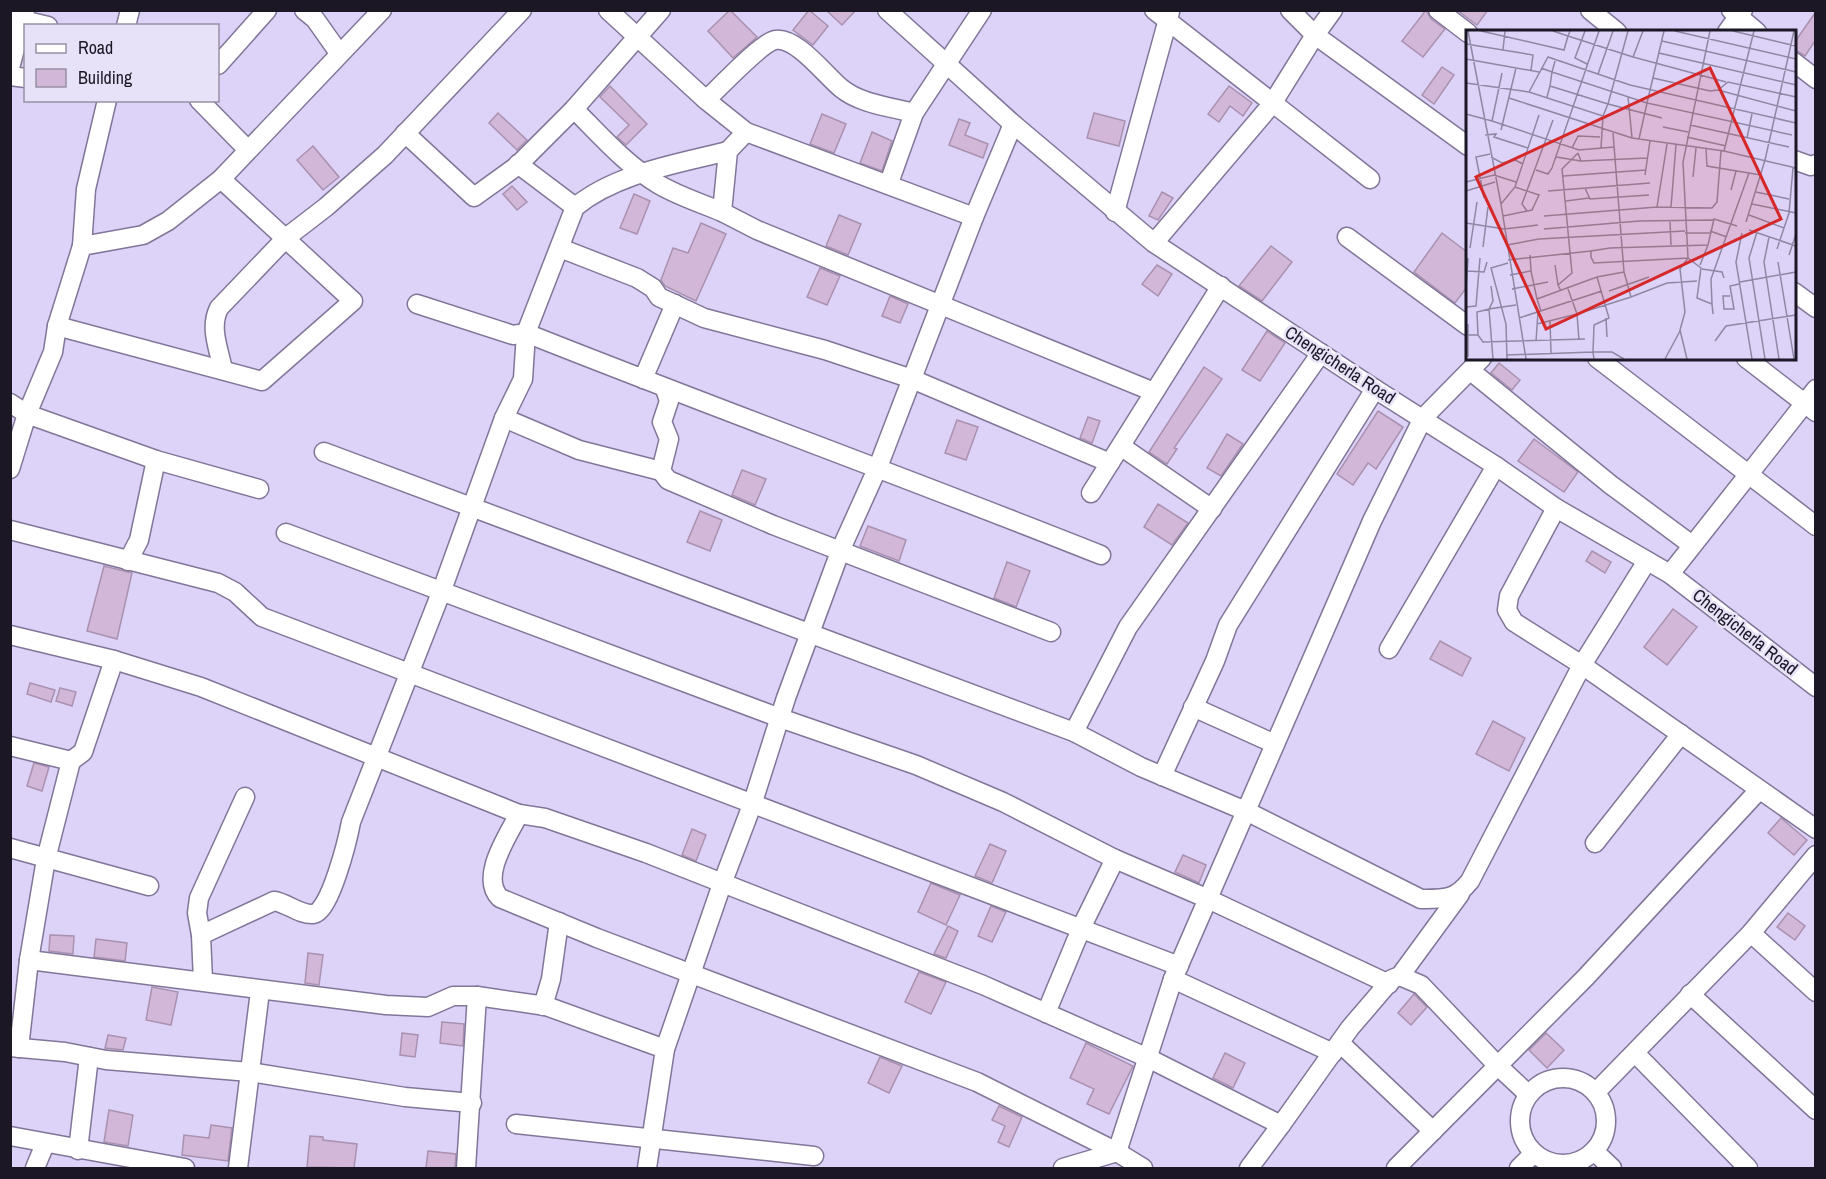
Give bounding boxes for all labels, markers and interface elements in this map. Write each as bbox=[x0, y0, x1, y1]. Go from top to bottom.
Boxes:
legend bbox=[24, 24, 219, 102]
inset map bbox=[1466, 30, 1796, 360]
text: Road bbox=[78, 35, 113, 60]
text: Building bbox=[78, 65, 133, 90]
street label: Chengicherla Road bbox=[1280, 319, 1400, 410]
street label: Chengicherla Road bbox=[1688, 583, 1803, 681]

